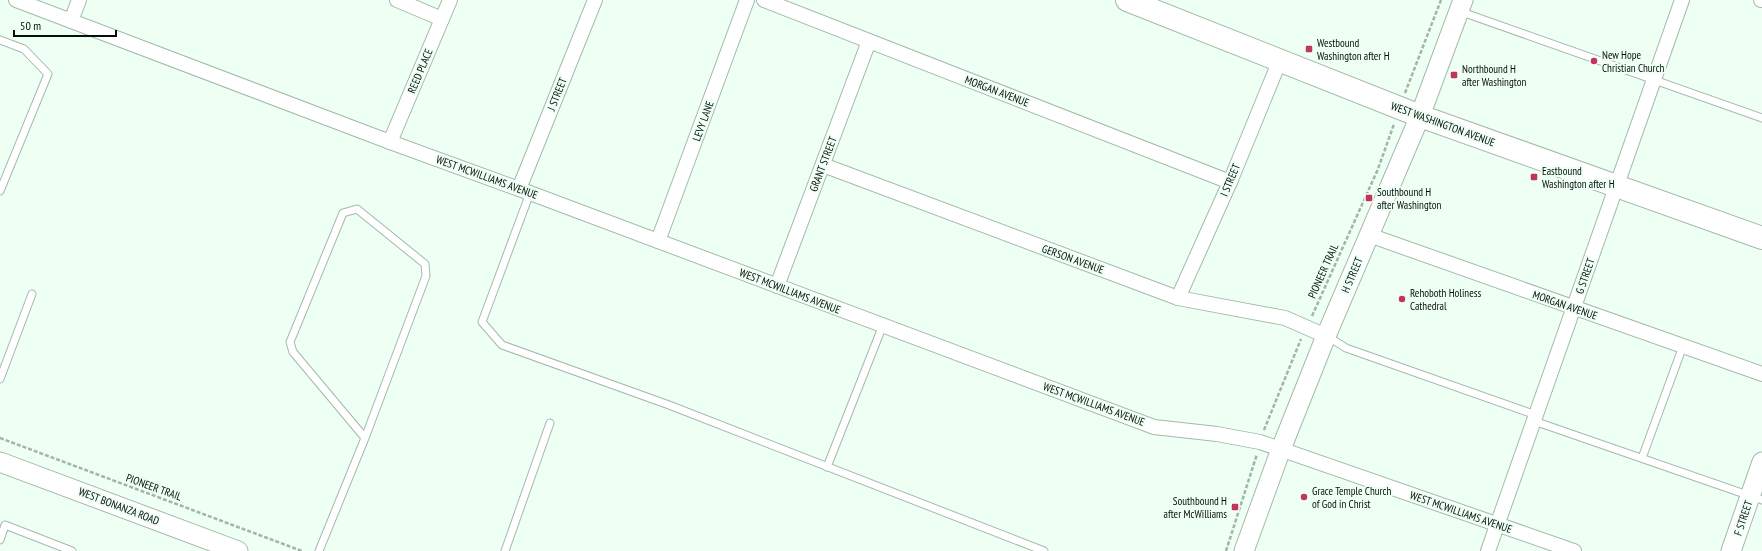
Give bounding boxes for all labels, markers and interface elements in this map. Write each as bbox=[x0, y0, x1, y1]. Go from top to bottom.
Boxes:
scale bar bbox=[14, 12, 116, 38]
text: 50 m bbox=[20, 18, 41, 33]
place label: Westbound Washington after H bbox=[1317, 36, 1390, 63]
marker: Westbound Washington after H bbox=[1304, 44, 1314, 54]
street label: REED PLACE bbox=[404, 46, 436, 95]
place label: New Hope Christian Church bbox=[1602, 48, 1665, 75]
marker: New Hope Christian Church bbox=[1589, 56, 1599, 66]
place label: Northbound H after Washington bbox=[1462, 62, 1526, 89]
marker: Northbound H after Washington bbox=[1449, 70, 1459, 80]
street label: MORGAN AVENUE bbox=[963, 72, 1031, 110]
street label: J STREET bbox=[544, 75, 570, 113]
street label: LEVY LANE bbox=[689, 99, 717, 143]
street label: WEST WASHINGTON AVENUE bbox=[1389, 99, 1497, 149]
street label: GRANT STREET bbox=[806, 134, 840, 193]
street label: WEST MCWILLIAMS AVENUE bbox=[434, 152, 540, 202]
street label: I STREET bbox=[1217, 161, 1243, 198]
place label: Eastbound Washington after H bbox=[1542, 164, 1615, 191]
marker: Eastbound Washington after H bbox=[1529, 172, 1539, 182]
place label: Southbound H after Washington bbox=[1377, 185, 1441, 212]
marker: Southbound H after Washington bbox=[1364, 193, 1374, 203]
street label: GERSON AVENUE bbox=[1040, 241, 1106, 277]
street label: PIONEER TRAIL bbox=[1305, 241, 1341, 301]
street label: H STREET bbox=[1338, 255, 1366, 295]
street label: G STREET bbox=[1572, 256, 1598, 296]
street label: WEST MCWILLIAMS AVENUE bbox=[737, 265, 843, 317]
place label: Rehoboth Holiness Cathedral bbox=[1410, 286, 1481, 313]
street label: MORGAN AVENUE bbox=[1531, 287, 1599, 323]
marker: Rehoboth Holiness Cathedral bbox=[1397, 294, 1407, 304]
street label: WEST MCWILLIAMS AVENUE bbox=[1041, 379, 1147, 429]
street label: PIONEER TRAIL bbox=[124, 470, 184, 504]
street label: WEST BONANZA ROAD bbox=[77, 484, 162, 528]
place label: Grace Temple Church of God in Christ bbox=[1312, 484, 1391, 511]
street label: WEST MCWILLIAMS AVENUE bbox=[1408, 488, 1514, 536]
marker: Grace Temple Church of God in Christ bbox=[1299, 492, 1309, 502]
place label: Southbound H after McWilliams bbox=[1164, 494, 1227, 521]
street label: F STREET bbox=[1730, 499, 1756, 537]
marker: Southbound H after McWilliams bbox=[1230, 502, 1240, 512]

